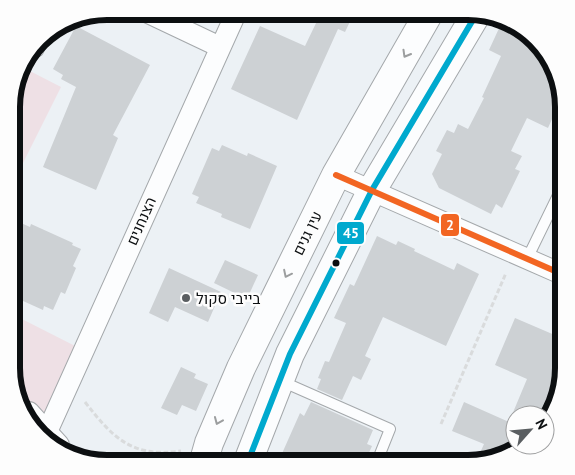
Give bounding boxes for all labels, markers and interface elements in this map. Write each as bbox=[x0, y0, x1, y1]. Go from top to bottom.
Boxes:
one-way arrow bbox=[402, 48, 412, 57]
street label: הצנחנים bbox=[122, 194, 160, 248]
street label: עין גנים bbox=[288, 208, 326, 258]
line badge: 2 bbox=[440, 213, 460, 237]
text: 2 bbox=[446, 216, 454, 234]
line badge: 45 bbox=[336, 221, 365, 245]
text: 45 bbox=[343, 224, 359, 242]
unlabelled marker bbox=[331, 258, 341, 268]
one-way arrow bbox=[283, 269, 293, 278]
place label: בייבי סקול bbox=[196, 289, 260, 308]
marker: בייבי סקול bbox=[180, 292, 192, 304]
north arrow bbox=[505, 405, 555, 455]
one-way arrow bbox=[214, 416, 225, 425]
text: N bbox=[531, 416, 552, 432]

